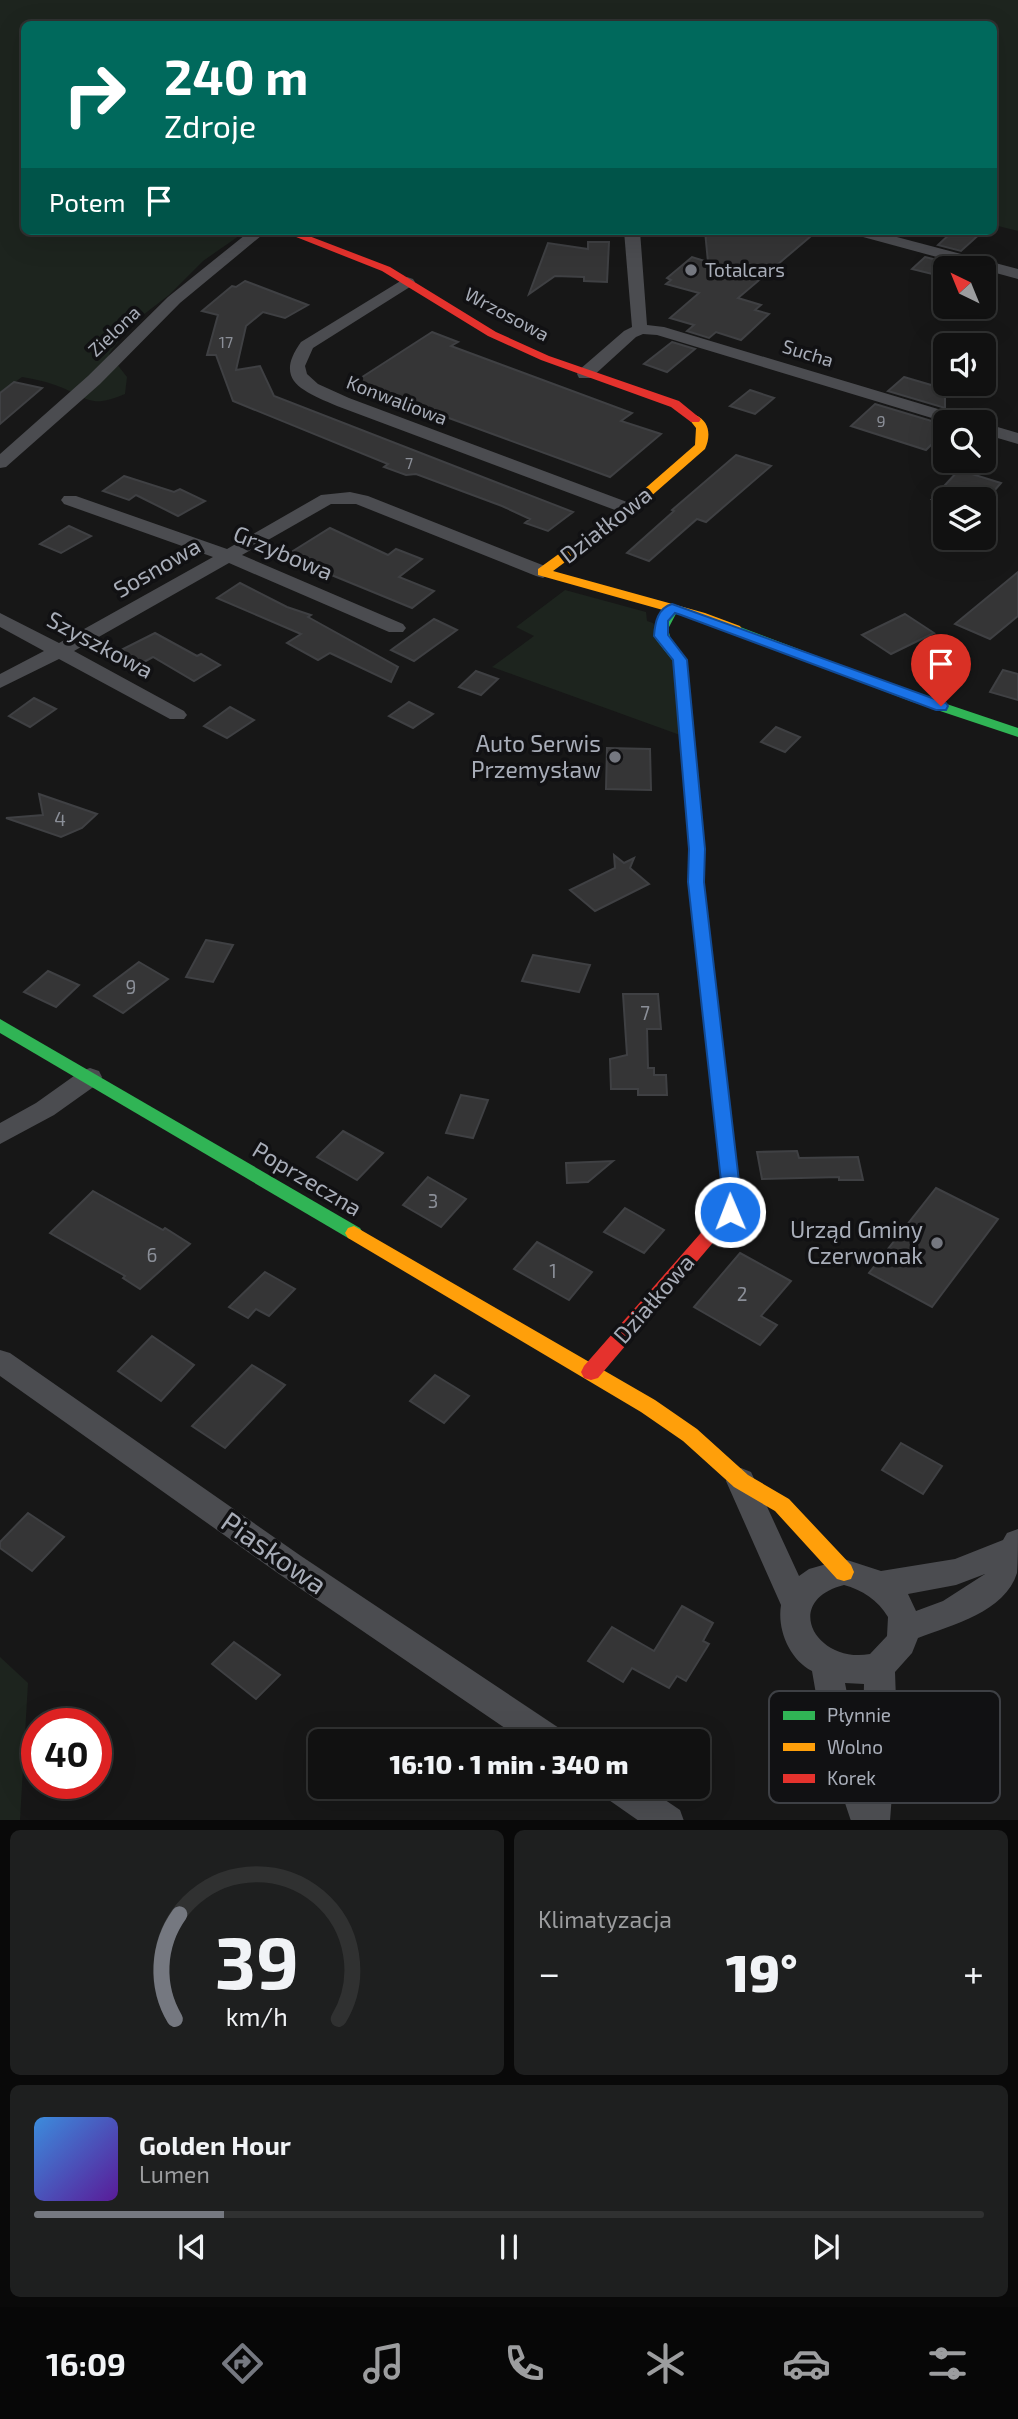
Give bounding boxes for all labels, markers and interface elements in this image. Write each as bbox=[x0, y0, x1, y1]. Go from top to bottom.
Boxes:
text: 240 m bbox=[164, 46, 308, 105]
icon: right bbox=[49, 49, 140, 140]
text: Zdroje bbox=[164, 106, 256, 144]
icon: arrive bbox=[140, 182, 178, 220]
text: Potem bbox=[49, 186, 126, 217]
north arrow bbox=[933, 256, 996, 318]
map controls bbox=[933, 256, 996, 550]
place label: Totalcars bbox=[705, 258, 785, 281]
marker: Totalcars bbox=[683, 262, 699, 278]
street label: Wrzosowa bbox=[461, 282, 553, 345]
street label: Zielona bbox=[83, 300, 145, 361]
house number: 17 bbox=[219, 332, 233, 351]
button: sound bbox=[933, 333, 996, 396]
street label: Sucha bbox=[780, 334, 836, 371]
street label: Konwaliowa bbox=[344, 370, 451, 429]
button: search bbox=[933, 410, 996, 473]
house number: 9 bbox=[876, 411, 886, 430]
house number: 7 bbox=[405, 453, 413, 472]
street label: Działkowa bbox=[554, 480, 657, 569]
button: layers bbox=[933, 487, 996, 550]
street label: Grzybowa bbox=[230, 519, 337, 586]
street label: Sosnowa bbox=[108, 531, 205, 603]
street label: Szyszkowa bbox=[43, 605, 158, 684]
pin bbox=[911, 634, 971, 706]
icon: arrive bbox=[922, 645, 960, 683]
place label: Auto Serwis Przemysław bbox=[471, 729, 601, 783]
marker: Auto Serwis Przemysław bbox=[607, 749, 623, 765]
house number: 4 bbox=[54, 807, 66, 830]
house number: 9 bbox=[126, 975, 136, 998]
house number: 7 bbox=[640, 1001, 650, 1024]
street label: Poprzeczna bbox=[248, 1135, 367, 1222]
position arrow bbox=[693, 1175, 767, 1249]
house number: 3 bbox=[428, 1189, 438, 1212]
place label: Urząd Gminy Czerwonak bbox=[790, 1215, 923, 1269]
marker: Urząd Gminy Czerwonak bbox=[929, 1235, 945, 1251]
house number: 6 bbox=[147, 1243, 157, 1266]
street label: Działkowa bbox=[607, 1248, 699, 1349]
house number: 1 bbox=[549, 1259, 557, 1282]
house number: 2 bbox=[737, 1282, 747, 1305]
street label: Piaskowa bbox=[215, 1504, 334, 1601]
legend bbox=[769, 1691, 1000, 1803]
text: Płynnie bbox=[827, 1703, 891, 1726]
speed limit sign: 40 bbox=[21, 1708, 112, 1799]
text: Wolno bbox=[827, 1735, 883, 1758]
text: 16:10 · 1 min · 340 m bbox=[389, 1748, 629, 1779]
text: Korek bbox=[827, 1766, 876, 1789]
text: Klimatyzacja bbox=[538, 1905, 672, 1933]
text: 39 bbox=[215, 1916, 299, 2004]
text: 19° bbox=[726, 1940, 798, 2002]
text: − bbox=[538, 1949, 560, 1995]
text: + bbox=[963, 1949, 984, 1995]
text: km/h bbox=[226, 2000, 288, 2030]
text: Golden Hour bbox=[139, 2129, 291, 2160]
text: Lumen bbox=[139, 2160, 210, 2188]
icon: previous bbox=[173, 2228, 211, 2266]
icon: pause bbox=[490, 2228, 528, 2266]
icon: next bbox=[807, 2228, 845, 2266]
icon: directions bbox=[218, 2339, 267, 2388]
icon: music bbox=[359, 2339, 408, 2388]
icon: phone bbox=[500, 2339, 549, 2388]
icon: climate bbox=[641, 2339, 690, 2388]
icon: car bbox=[782, 2339, 831, 2388]
icon: filters bbox=[923, 2339, 972, 2388]
text: 16:09 bbox=[46, 2344, 126, 2382]

